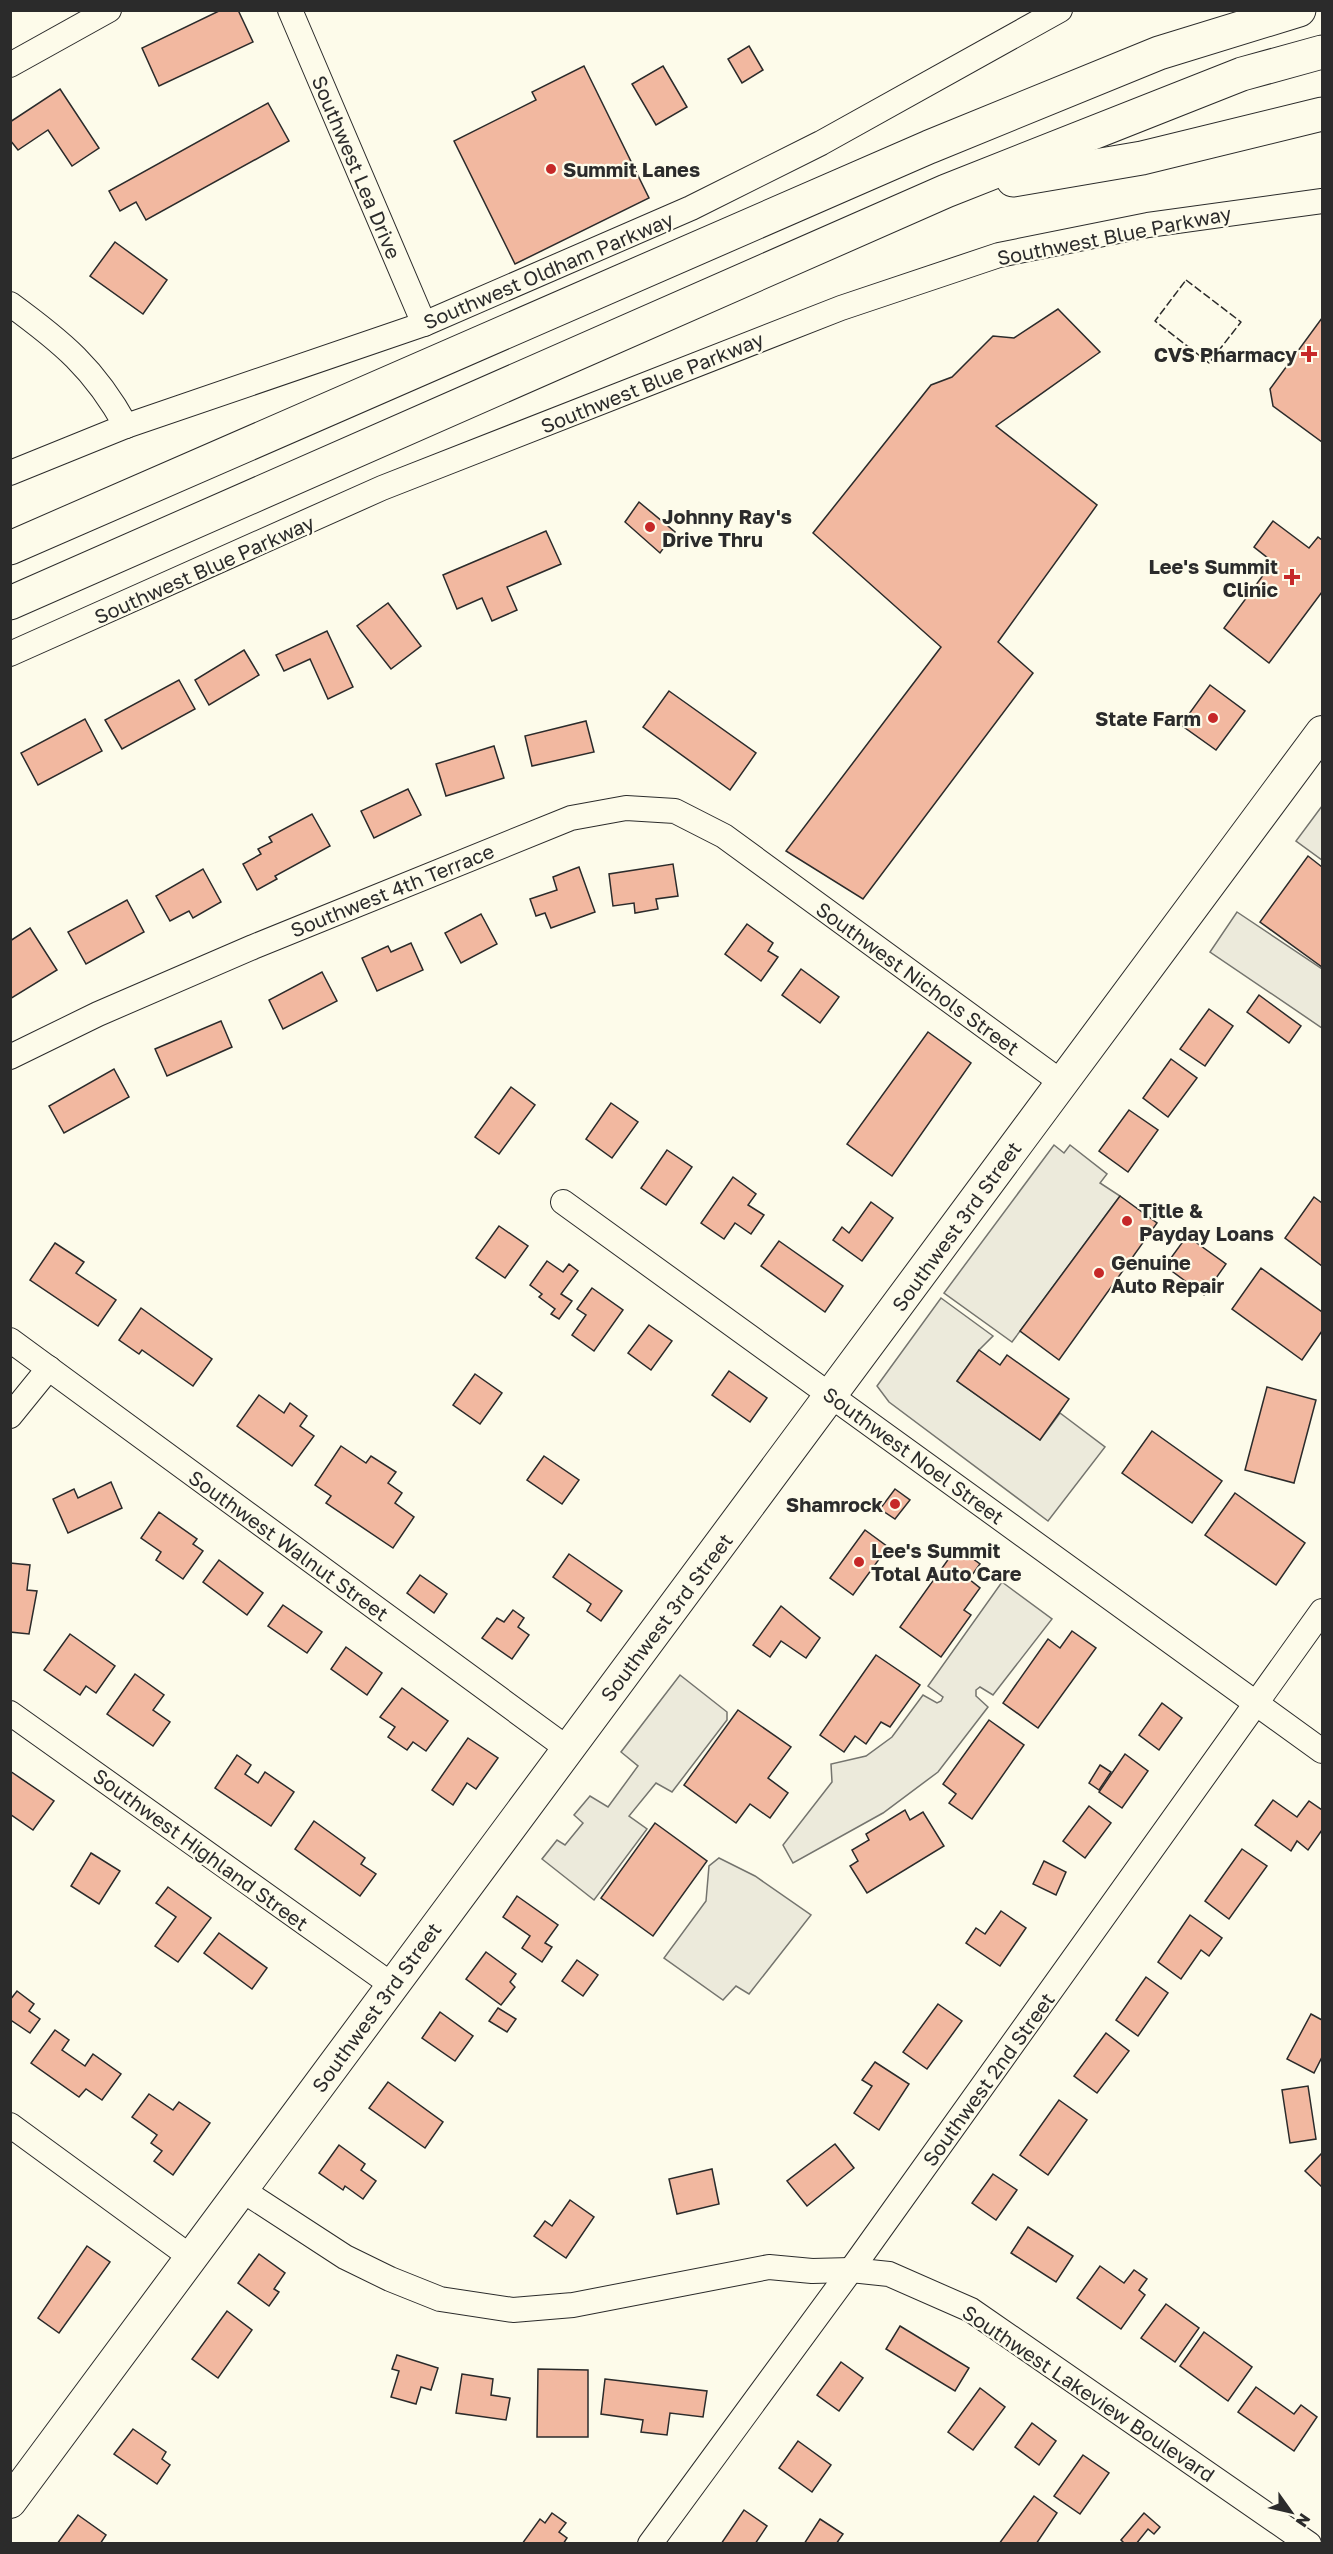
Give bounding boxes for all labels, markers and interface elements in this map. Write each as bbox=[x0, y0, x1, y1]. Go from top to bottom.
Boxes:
street label: Southwest Lea Drive bbox=[307, 72, 407, 262]
place label: Summit Lanes bbox=[563, 157, 700, 181]
marker: Summit Lanes bbox=[544, 162, 558, 176]
street label: Southwest Blue Parkway bbox=[995, 201, 1233, 269]
street label: Southwest Oldham Parkway bbox=[419, 206, 677, 334]
street label: Southwest Blue Parkway bbox=[537, 326, 767, 438]
place label: CVS Pharmacy bbox=[1154, 342, 1297, 366]
marker: CVS Pharmacy bbox=[1302, 347, 1316, 361]
place label: Johnny Ray's Drive Thru bbox=[662, 504, 792, 551]
street label: Southwest Blue Parkway bbox=[90, 510, 318, 628]
marker: Johnny Ray's Drive Thru bbox=[643, 520, 657, 534]
place label: Lee's Summit Clinic bbox=[1148, 554, 1278, 601]
marker: Lee's Summit Clinic bbox=[1283, 568, 1301, 586]
place label: State Farm bbox=[1095, 706, 1201, 730]
marker: State Farm bbox=[1206, 711, 1220, 725]
street label: Southwest 4th Terrace bbox=[287, 838, 497, 942]
street label: Southwest Nichols Street bbox=[812, 896, 1024, 1060]
street label: Southwest 3rd Street bbox=[886, 1136, 1026, 1316]
place label: Title & Payday Loans bbox=[1139, 1198, 1274, 1245]
marker: Title & Payday Loans bbox=[1120, 1214, 1134, 1228]
place label: Genuine Auto Repair bbox=[1111, 1250, 1225, 1297]
marker: Genuine Auto Repair bbox=[1092, 1266, 1106, 1280]
street label: Southwest Noel Street bbox=[819, 1381, 1009, 1529]
street label: Southwest Walnut Street bbox=[184, 1464, 394, 1626]
place label: Shamrock bbox=[786, 1492, 883, 1516]
marker: Shamrock bbox=[888, 1497, 902, 1511]
street label: Southwest 3rd Street bbox=[595, 1528, 737, 1706]
place label: Lee's Summit Total Auto Care bbox=[871, 1538, 1022, 1585]
marker: Lee's Summit Total Auto Care bbox=[852, 1555, 866, 1569]
street label: Southwest Highland Street bbox=[89, 1763, 313, 1935]
street label: Southwest 3rd Street bbox=[306, 1917, 446, 2097]
street label: Southwest 2nd Street bbox=[917, 1988, 1059, 2170]
street label: Southwest Lakeview Boulevard bbox=[958, 2299, 1220, 2487]
north arrow bbox=[1261, 2482, 1321, 2542]
text: N bbox=[1292, 2510, 1315, 2531]

